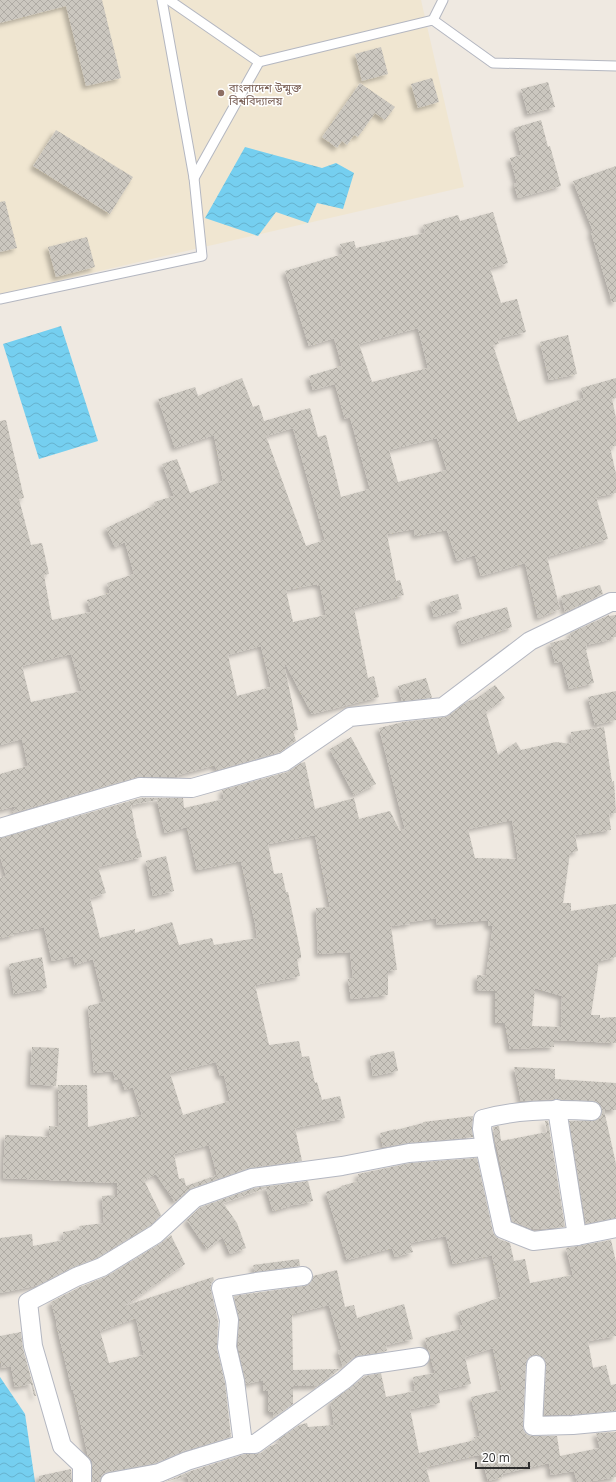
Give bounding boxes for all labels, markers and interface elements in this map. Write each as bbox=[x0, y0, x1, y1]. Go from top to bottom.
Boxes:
place label: বাংলাদেশ উন্মুক্ত বিশ্ববিদ্যালয় bbox=[228, 80, 302, 108]
marker: বাংলাদেশ উন্মুক্ত বিশ্ববিদ্যালয় bbox=[216, 88, 226, 98]
scale bar bbox=[476, 1444, 529, 1470]
text: 20 m bbox=[482, 1449, 510, 1466]

